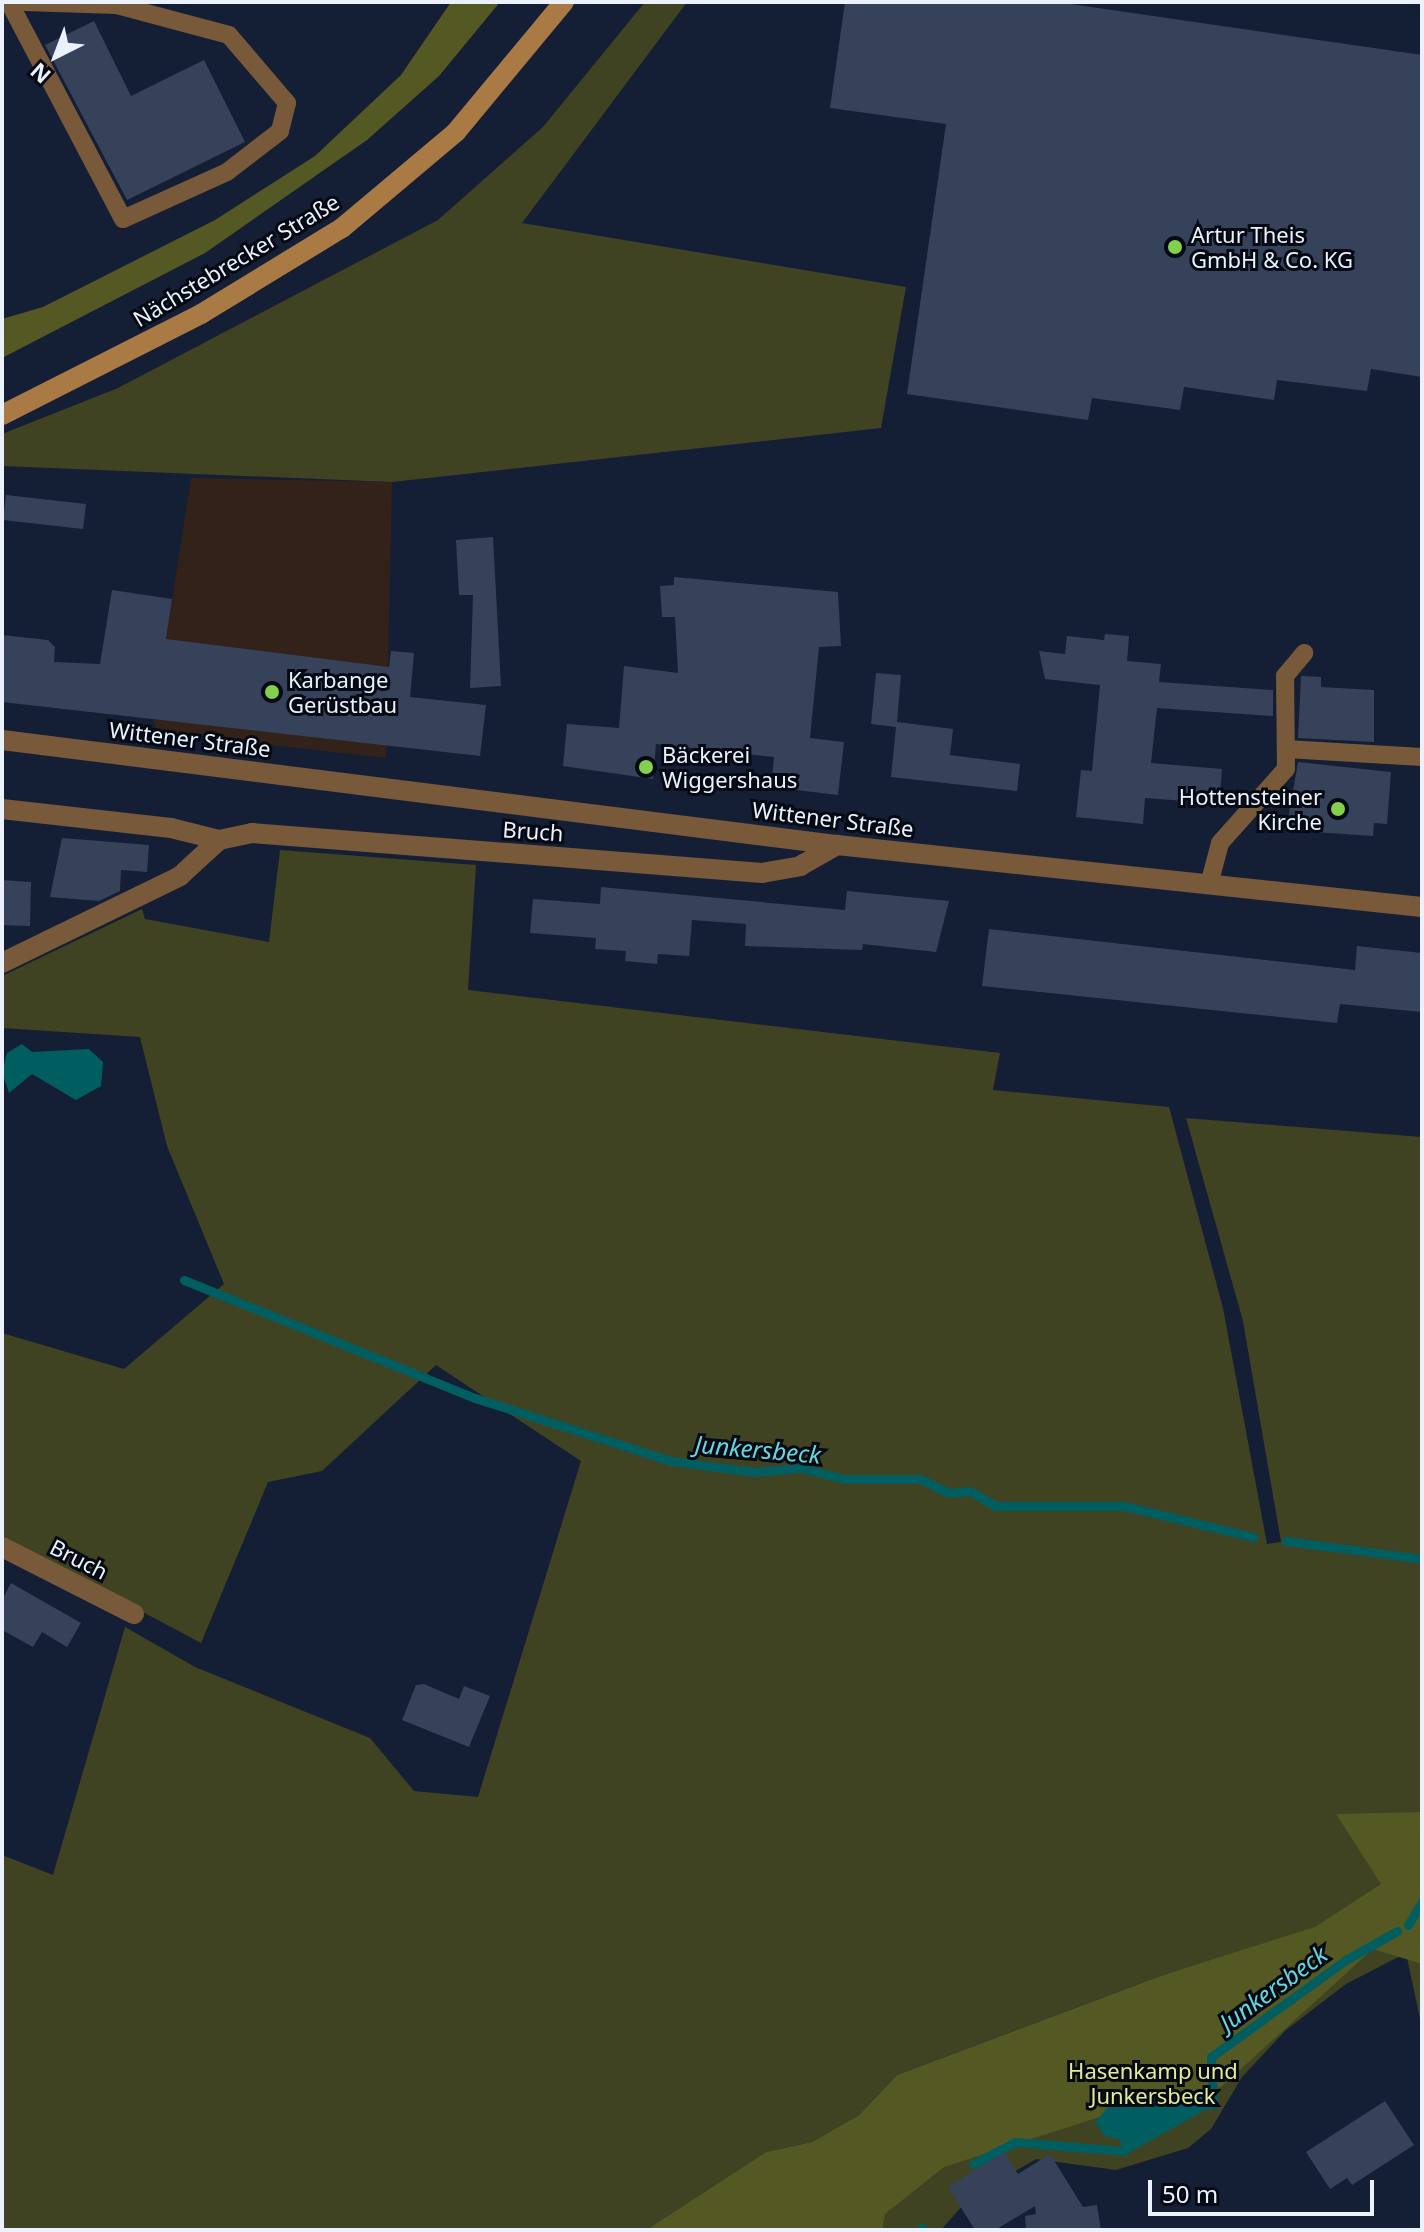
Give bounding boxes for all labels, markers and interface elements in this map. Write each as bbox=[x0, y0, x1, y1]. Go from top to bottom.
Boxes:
north arrow bbox=[16, 16, 96, 96]
text: N bbox=[23, 57, 57, 91]
street label: Nächstebrecker Straße bbox=[128, 188, 344, 332]
place label: Artur Theis GmbH & Co. KG bbox=[1191, 221, 1353, 272]
marker: Artur Theis GmbH & Co. KG bbox=[1166, 238, 1184, 256]
place label: Karbange Gerüstbau bbox=[288, 666, 397, 718]
marker: Karbange Gerüstbau bbox=[263, 683, 281, 701]
street label: Wittener Straße bbox=[108, 716, 272, 762]
place label: Bäckerei Wiggershaus bbox=[662, 741, 797, 792]
marker: Bäckerei Wiggershaus bbox=[637, 758, 655, 776]
place label: Hottensteiner Kirche bbox=[1179, 783, 1322, 834]
street label: Wittener Straße bbox=[751, 796, 915, 842]
marker: Hottensteiner Kirche bbox=[1329, 800, 1347, 818]
street label: Bruch bbox=[502, 816, 564, 846]
water label: Junkersbeck bbox=[694, 1429, 822, 1469]
street label: Bruch bbox=[46, 1533, 112, 1585]
water label: Junkersbeck bbox=[1213, 1939, 1333, 2037]
park label: Hasenkamp und Junkersbeck bbox=[1068, 2057, 1238, 2108]
scale bar bbox=[1152, 2164, 1378, 2214]
text: 50 m bbox=[1162, 2177, 1218, 2210]

